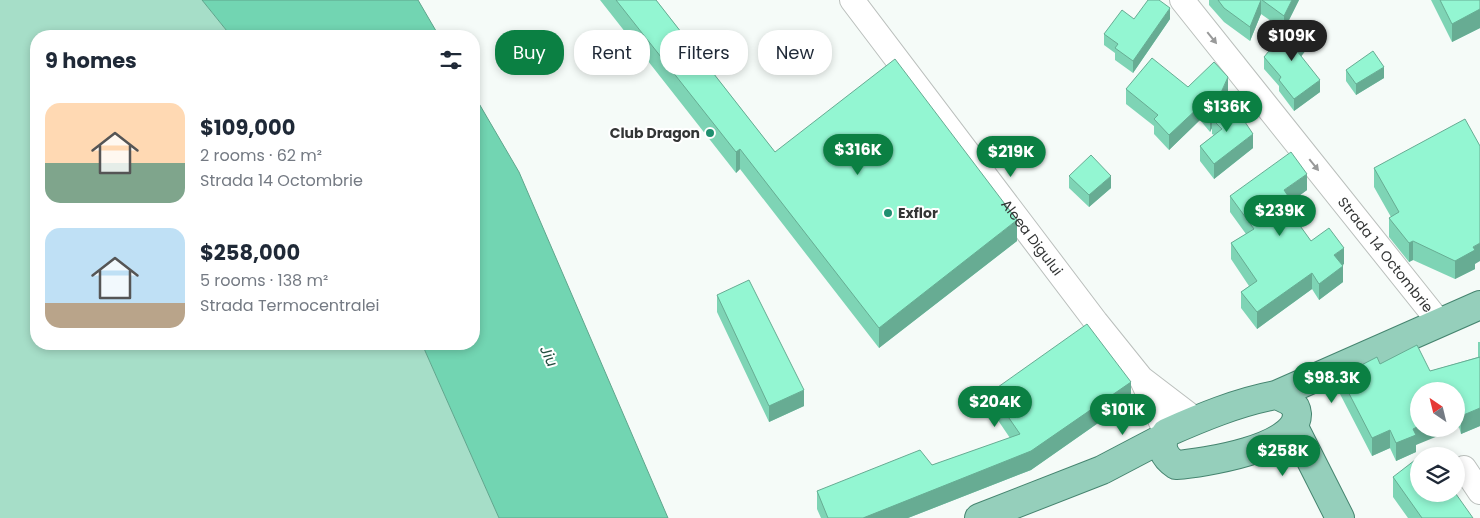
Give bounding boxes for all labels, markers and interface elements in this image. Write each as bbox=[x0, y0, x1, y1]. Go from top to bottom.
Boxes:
pin: $109K bbox=[1257, 20, 1327, 62]
text: $109K bbox=[1268, 24, 1316, 47]
chip: Buy bbox=[495, 30, 564, 75]
chip: Rent bbox=[574, 30, 650, 75]
chip: Filters bbox=[660, 30, 748, 75]
chip: New bbox=[758, 30, 832, 75]
one-way arrow bbox=[1207, 31, 1218, 44]
text: 9 homes bbox=[45, 46, 137, 75]
icon: filters bbox=[437, 46, 465, 74]
pin: $136K bbox=[1192, 90, 1262, 133]
text: $136K bbox=[1203, 95, 1251, 118]
text: $109,000 bbox=[200, 113, 295, 142]
icon: home bbox=[85, 123, 145, 183]
place label: Club Dragon bbox=[610, 123, 700, 143]
marker: Club Dragon bbox=[704, 127, 716, 139]
pin: $316K bbox=[823, 134, 893, 176]
pin: $219K bbox=[976, 136, 1046, 178]
text: $316K bbox=[834, 138, 882, 161]
text: $219K bbox=[988, 140, 1034, 163]
text: 2 rooms · 62 m² bbox=[200, 144, 322, 167]
one-way arrow bbox=[1308, 158, 1319, 171]
text: Strada 14 Octombrie bbox=[200, 169, 363, 192]
street label: Strada 14 Octombrie bbox=[1333, 193, 1438, 317]
pin: $239K bbox=[1245, 194, 1315, 237]
street label: Aleea Digului bbox=[996, 195, 1067, 280]
text: $239K bbox=[1255, 199, 1305, 222]
place label: Exflor bbox=[898, 203, 938, 223]
marker: Exflor bbox=[882, 207, 894, 219]
text: $258,000 bbox=[200, 238, 300, 267]
icon: home bbox=[85, 248, 145, 308]
text: 5 rooms · 138 m² bbox=[200, 269, 328, 292]
text: Strada Termocentralei bbox=[200, 294, 379, 317]
water label: Jiu bbox=[535, 342, 563, 370]
pin: $98.3K bbox=[1291, 362, 1373, 404]
text: $98.3K bbox=[1304, 366, 1360, 389]
north arrow bbox=[1410, 382, 1465, 438]
map controls bbox=[1410, 382, 1465, 502]
pin: $204K bbox=[960, 386, 1030, 428]
text: $204K bbox=[969, 390, 1021, 413]
pin: $101K bbox=[1088, 394, 1158, 436]
text: $101K bbox=[1101, 398, 1145, 421]
pin: $258K bbox=[1248, 434, 1318, 477]
text: $258K bbox=[1257, 439, 1309, 462]
button: layers bbox=[1410, 447, 1465, 502]

